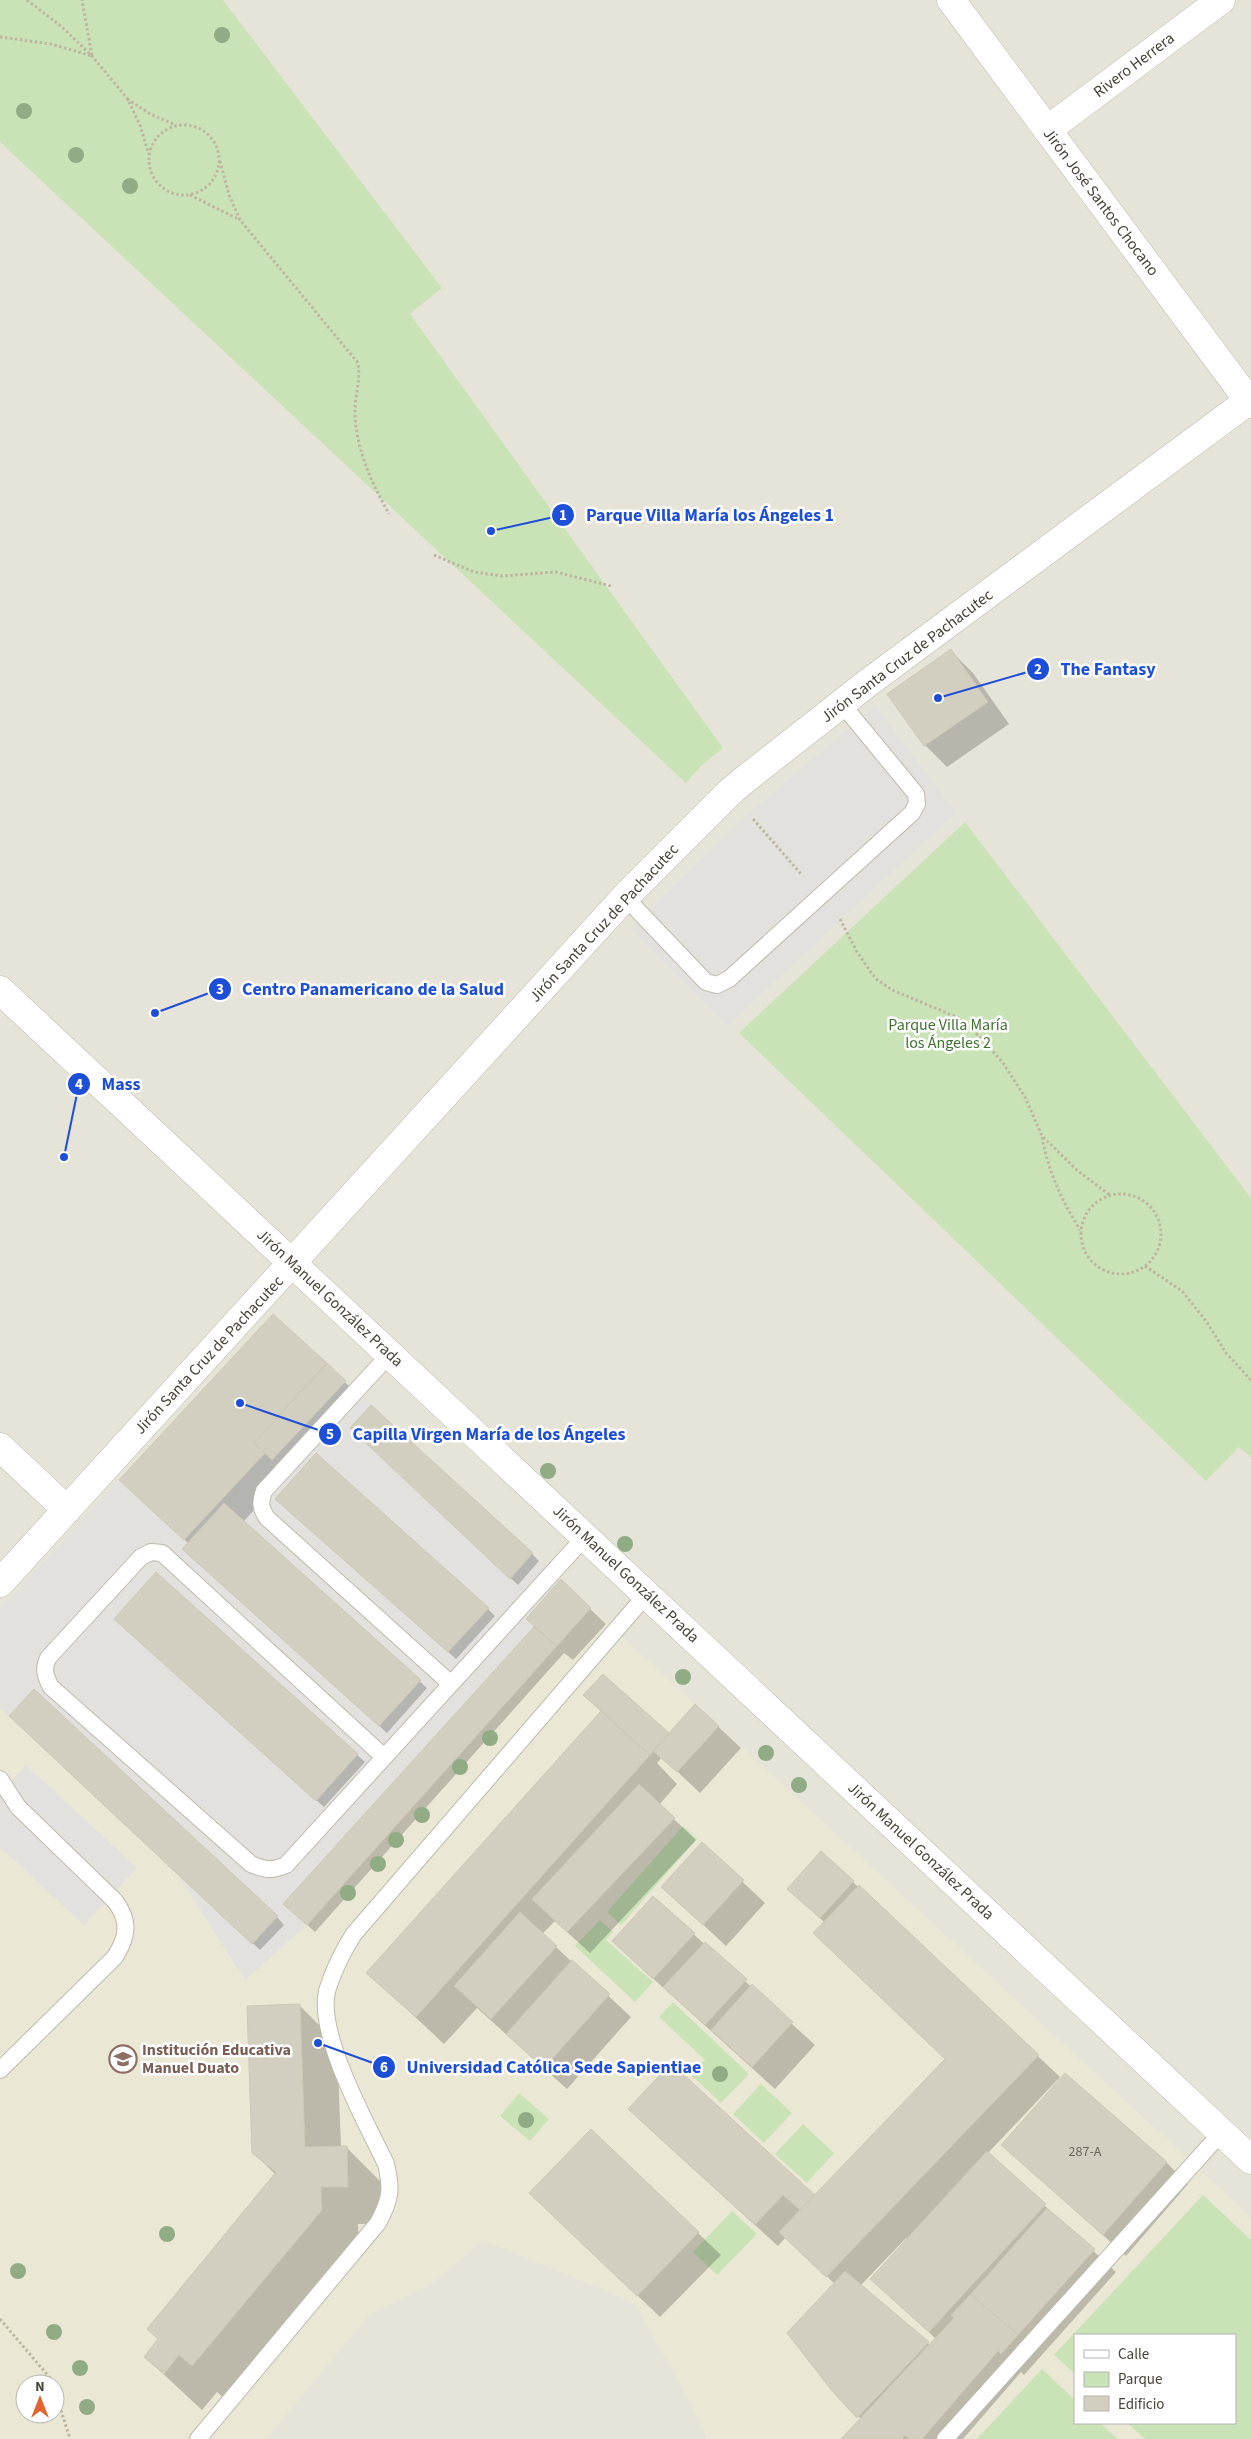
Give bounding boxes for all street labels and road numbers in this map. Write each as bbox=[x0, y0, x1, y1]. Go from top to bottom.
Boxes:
street label: Rivero Herrera bbox=[1089, 27, 1179, 103]
street label: Jirón José Santos Chocano bbox=[1038, 124, 1164, 280]
street label: Jirón Santa Cruz de Pachacutec bbox=[817, 584, 997, 728]
street label: Jirón Santa Cruz de Pachacutec bbox=[524, 839, 684, 1007]
street label: Jirón Manuel González Prada bbox=[252, 1224, 408, 1372]
street label: Jirón Santa Cruz de Pachacutec bbox=[129, 1271, 289, 1439]
street label: Jirón Manuel González Prada bbox=[548, 1500, 704, 1648]
street label: Jirón Manuel González Prada bbox=[843, 1777, 999, 1925]

